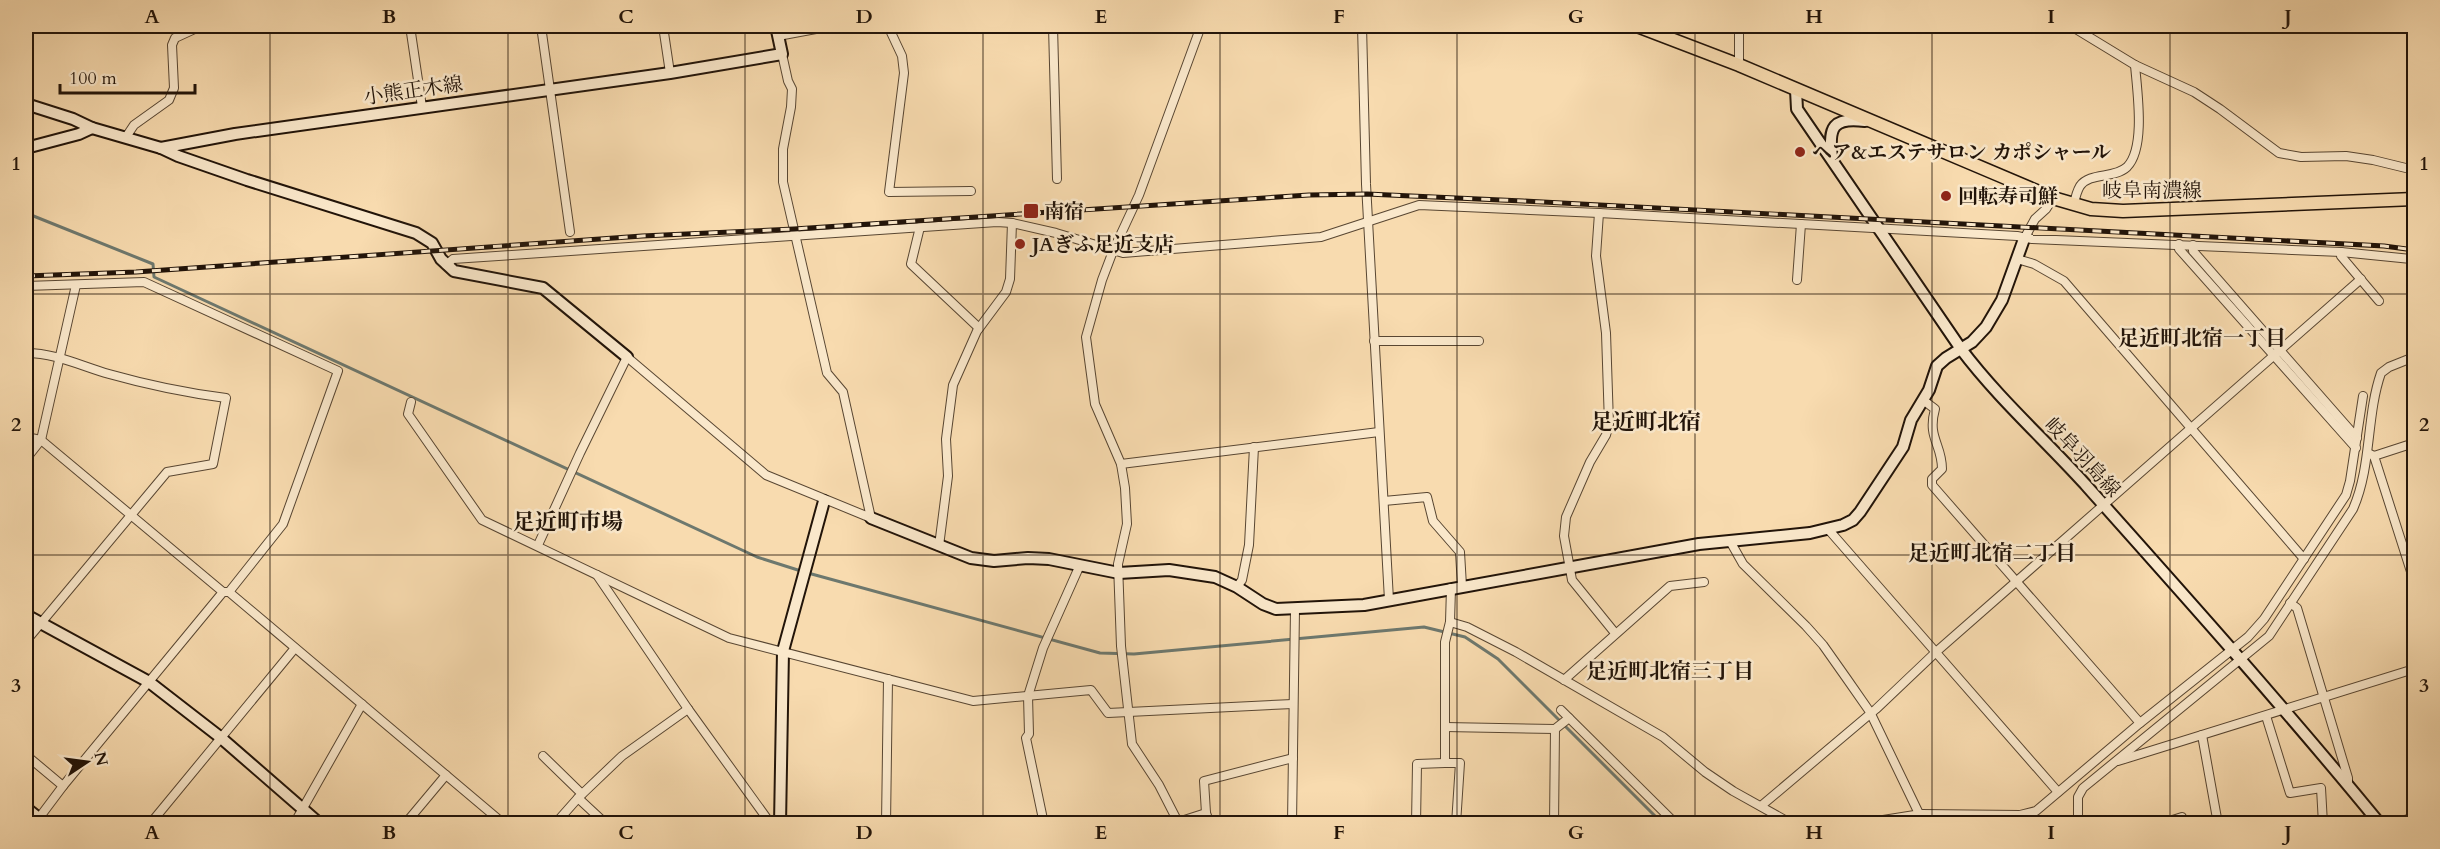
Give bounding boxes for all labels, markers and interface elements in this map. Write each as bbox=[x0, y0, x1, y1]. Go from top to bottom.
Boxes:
text: A bbox=[144, 3, 160, 30]
text: B bbox=[382, 3, 396, 30]
text: C bbox=[618, 3, 634, 30]
text: D bbox=[855, 3, 873, 30]
text: E bbox=[1095, 3, 1107, 30]
text: F bbox=[1333, 3, 1345, 30]
text: G bbox=[1568, 3, 1584, 30]
text: H bbox=[1805, 3, 1823, 30]
text: I bbox=[2047, 3, 2055, 30]
text: J bbox=[2281, 3, 2292, 30]
scale bar bbox=[60, 57, 195, 95]
text: 100 m bbox=[69, 66, 117, 91]
street label: 小熊正木線 bbox=[362, 70, 464, 111]
place label: ヘア&エステサロン カポシャール bbox=[1812, 139, 2111, 166]
marker: ヘア&エステサロン カポシャール bbox=[1793, 145, 1807, 159]
text: 1 bbox=[11, 150, 21, 177]
text: 1 bbox=[2419, 150, 2429, 177]
street label: 岐阜南濃線 bbox=[2102, 177, 2202, 204]
place label: 回転寿司鮮 bbox=[1958, 183, 2058, 210]
marker: 回転寿司鮮 bbox=[1939, 189, 1953, 203]
place label: 南宿 bbox=[1044, 198, 1084, 225]
marker: 南宿 bbox=[1022, 202, 1040, 220]
place label: JAぎふ足近支店 bbox=[1029, 231, 1174, 258]
marker: JAぎふ足近支店 bbox=[1013, 237, 1027, 251]
district label: 足近町北宿一丁目 bbox=[2118, 324, 2286, 353]
district label: 足近町北宿 bbox=[1591, 407, 1701, 437]
text: 2 bbox=[11, 411, 21, 438]
text: 2 bbox=[2419, 411, 2429, 438]
street label: 岐阜羽島線 bbox=[2039, 412, 2127, 503]
district label: 足近町市場 bbox=[513, 507, 623, 537]
district label: 足近町北宿二丁目 bbox=[1908, 539, 2076, 568]
district label: 足近町北宿三丁目 bbox=[1586, 657, 1754, 686]
text: 3 bbox=[11, 672, 21, 699]
text: 3 bbox=[2419, 672, 2429, 699]
north arrow bbox=[57, 732, 117, 792]
text: N bbox=[88, 750, 113, 768]
text: A bbox=[144, 819, 160, 846]
text: B bbox=[382, 819, 396, 846]
text: C bbox=[618, 819, 634, 846]
text: D bbox=[855, 819, 873, 846]
text: E bbox=[1095, 819, 1107, 846]
text: F bbox=[1333, 819, 1345, 846]
text: G bbox=[1568, 819, 1584, 846]
text: H bbox=[1805, 819, 1823, 846]
text: I bbox=[2047, 819, 2055, 846]
text: J bbox=[2281, 819, 2292, 846]

